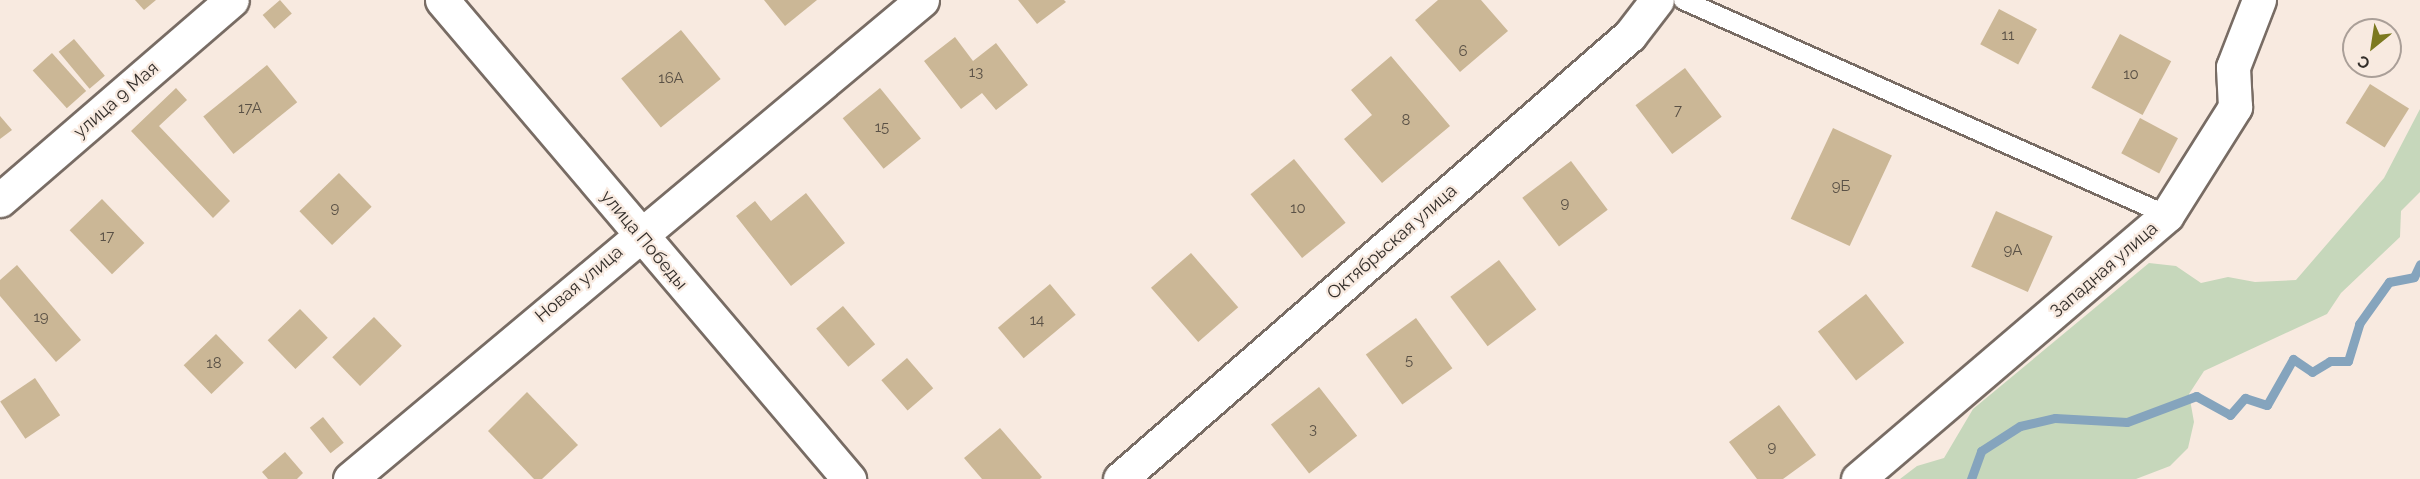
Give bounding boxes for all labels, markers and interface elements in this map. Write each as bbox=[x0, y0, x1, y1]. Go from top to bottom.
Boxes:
north arrow bbox=[2342, 18, 2402, 78]
house number: 11 bbox=[2002, 27, 2014, 45]
house number: 6 bbox=[1458, 43, 1468, 61]
text: С bbox=[2354, 51, 2373, 73]
street label: улица 9 Мая bbox=[69, 57, 163, 143]
house number: 13 bbox=[969, 64, 983, 82]
house number: 10 bbox=[2123, 66, 2139, 84]
house number: 16А bbox=[658, 70, 684, 88]
house number: 17А bbox=[238, 100, 262, 118]
house number: 7 bbox=[1674, 102, 1682, 120]
house number: 8 bbox=[1402, 112, 1410, 130]
house number: 15 bbox=[875, 119, 889, 137]
house number: 9Б bbox=[1832, 178, 1850, 196]
street label: Октябрьская улица bbox=[1323, 180, 1461, 304]
street label: улица Победы bbox=[596, 186, 692, 294]
house number: 9 bbox=[1561, 195, 1569, 213]
house number: 9 bbox=[331, 200, 339, 218]
house number: 10 bbox=[1290, 200, 1306, 218]
street label: Западная улица bbox=[2046, 217, 2162, 323]
house number: 17 bbox=[100, 228, 114, 246]
street label: Новая улица bbox=[531, 241, 627, 327]
house number: 9А bbox=[2004, 242, 2022, 260]
house number: 19 bbox=[33, 309, 49, 327]
house number: 14 bbox=[1030, 312, 1044, 330]
house number: 5 bbox=[1405, 352, 1413, 370]
house number: 18 bbox=[206, 355, 222, 373]
house number: 3 bbox=[1309, 421, 1317, 439]
house number: 9 bbox=[1768, 439, 1776, 457]

